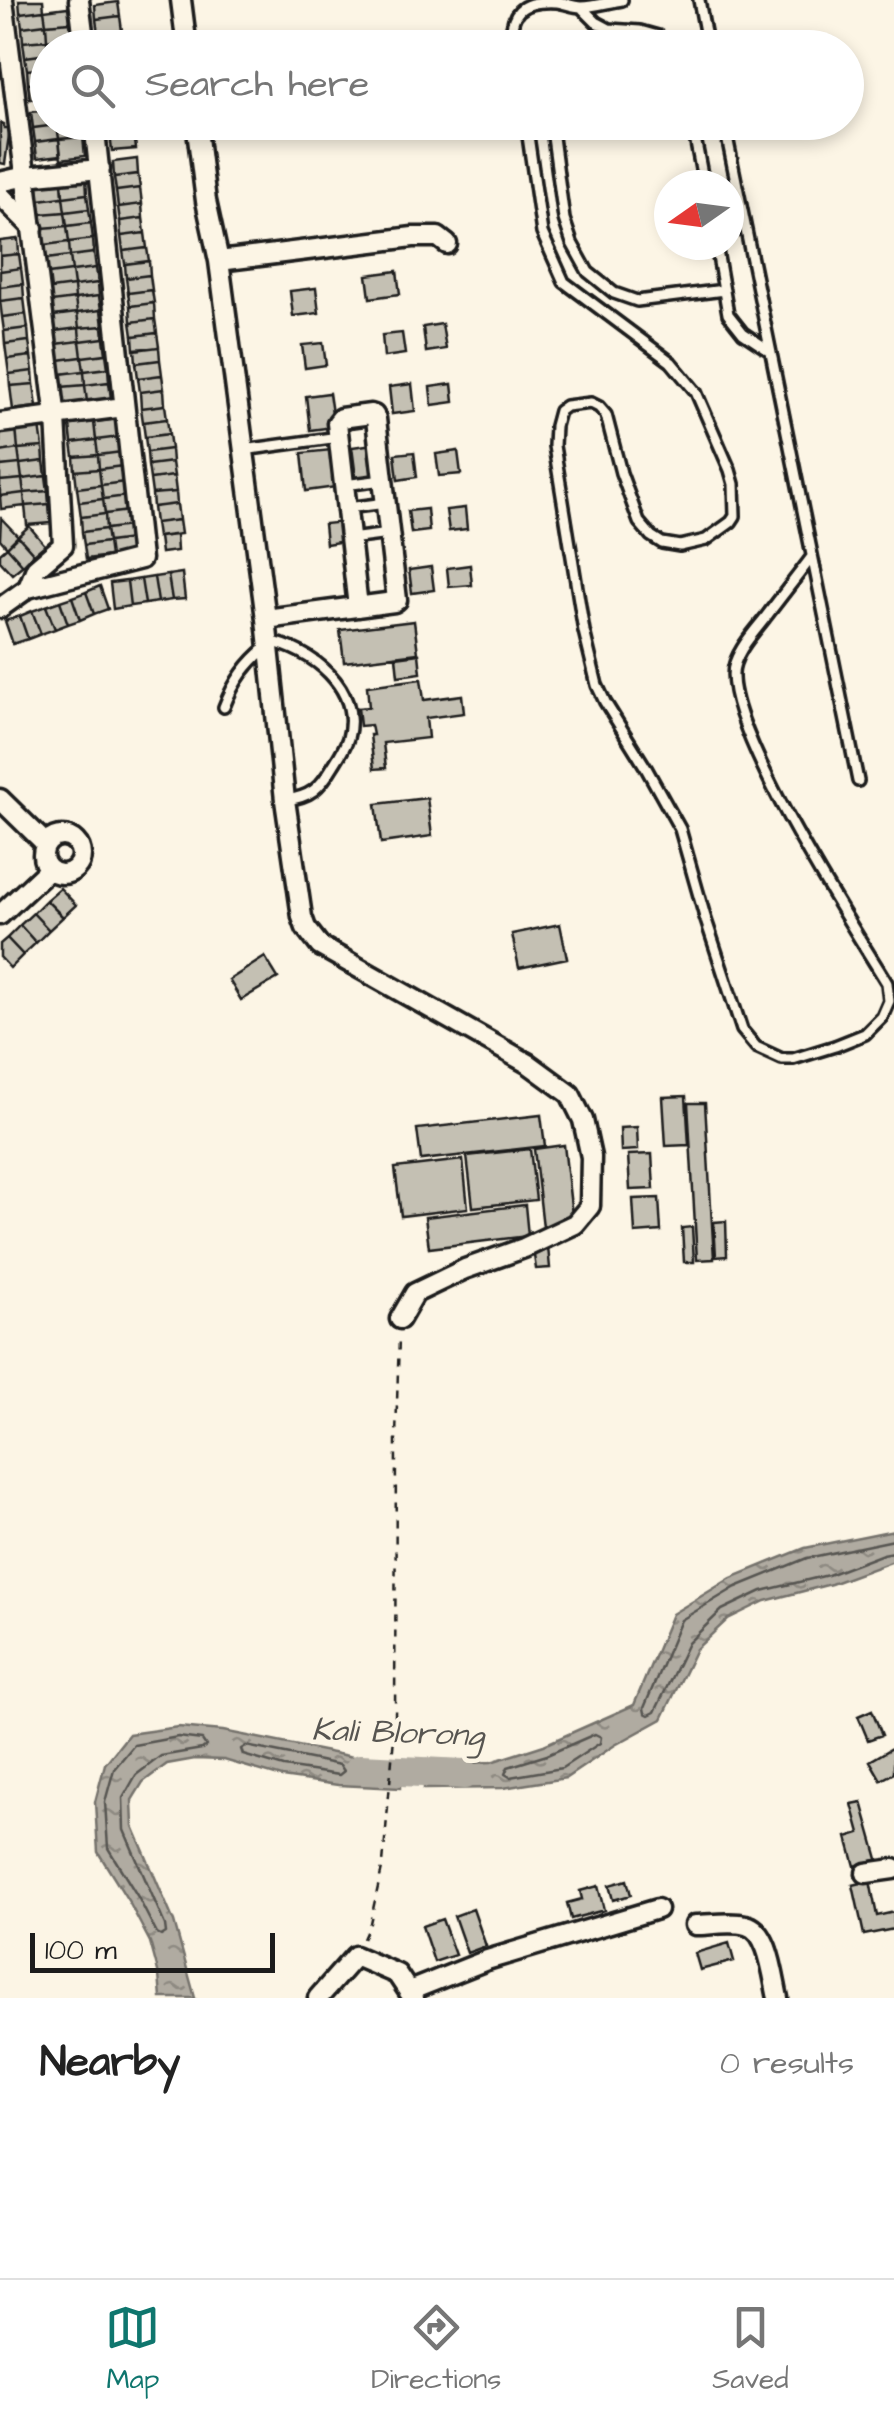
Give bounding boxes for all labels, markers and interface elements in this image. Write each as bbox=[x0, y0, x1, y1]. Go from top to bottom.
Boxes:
search box bbox=[30, 30, 864, 140]
icon: search bbox=[65, 58, 120, 113]
text: Search here bbox=[145, 59, 369, 111]
north arrow bbox=[654, 170, 744, 260]
water label: Kali Blorong bbox=[311, 1708, 487, 1760]
scale bar bbox=[30, 1928, 275, 1972]
text: 100 m bbox=[45, 1931, 117, 1970]
text: Nearby bbox=[40, 2034, 180, 2092]
text: 0 results bbox=[720, 2041, 854, 2086]
tab: Map bbox=[105, 2300, 160, 2399]
tab: Directions bbox=[371, 2300, 501, 2399]
tab: Saved bbox=[712, 2300, 789, 2399]

